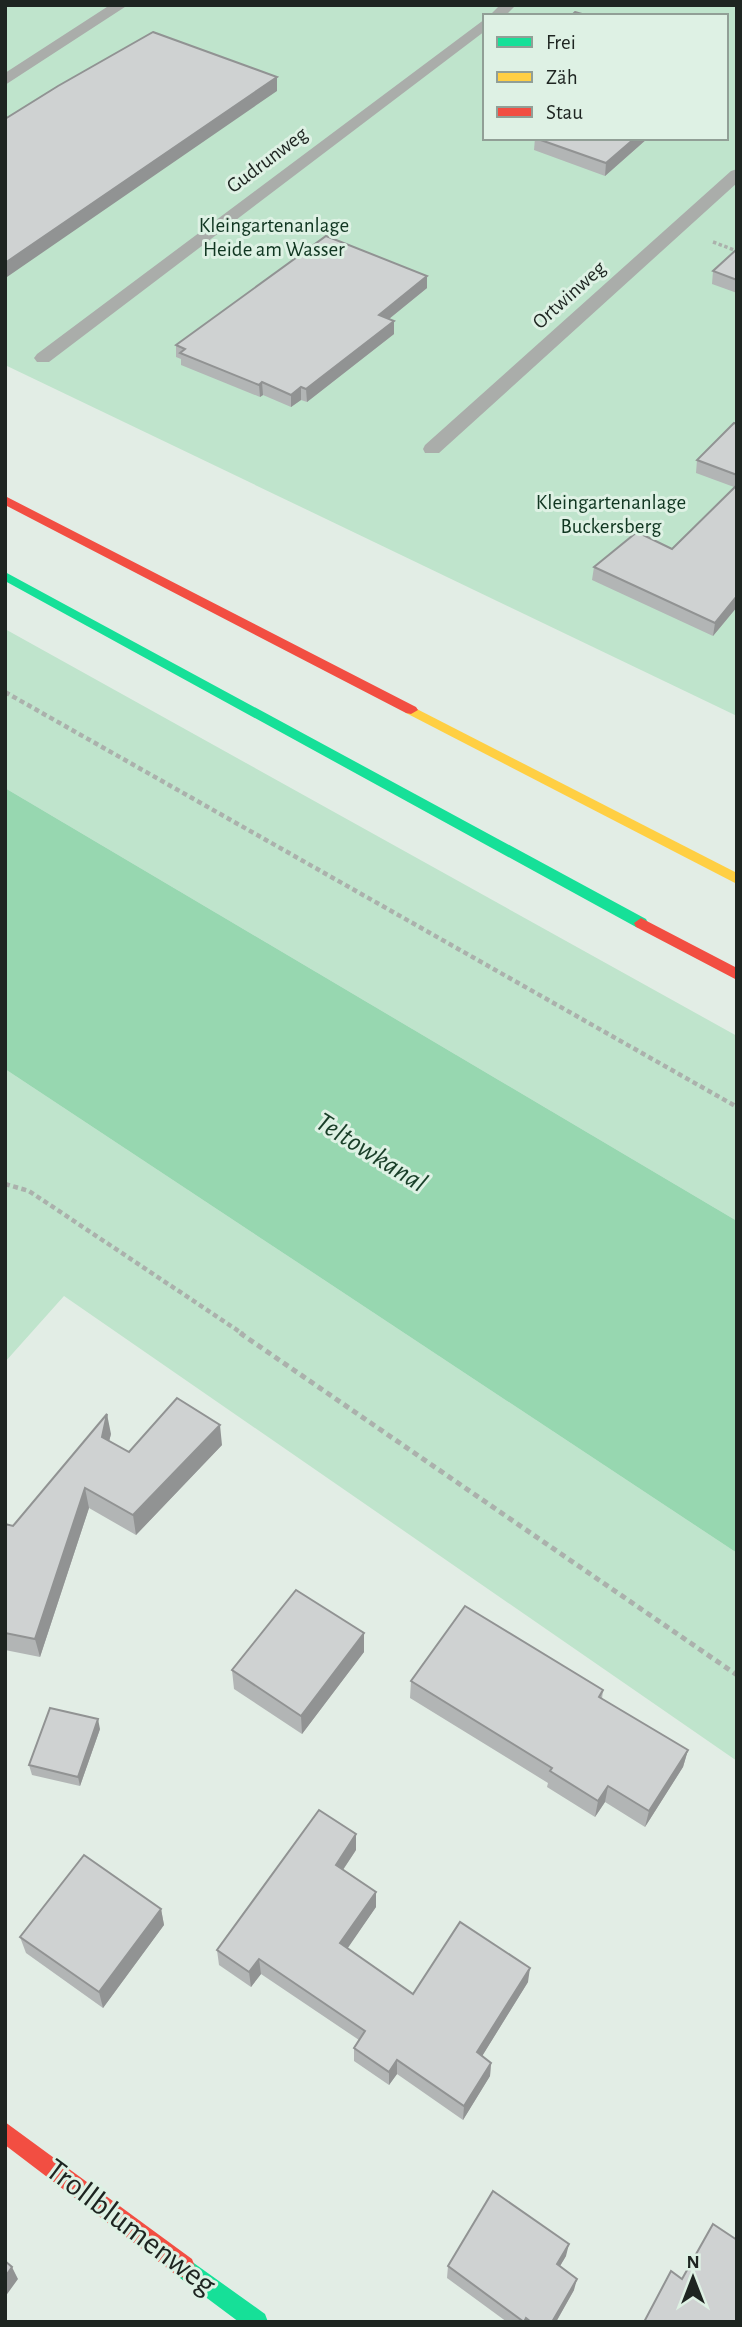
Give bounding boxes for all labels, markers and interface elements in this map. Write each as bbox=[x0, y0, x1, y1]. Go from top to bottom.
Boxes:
legend bbox=[483, 14, 728, 140]
text: Frei bbox=[546, 32, 576, 53]
text: Zäh bbox=[546, 67, 578, 88]
text: Stau bbox=[546, 102, 583, 123]
street label: Gudrunweg bbox=[223, 123, 312, 197]
park label: Kleingartenanlage Heide am Wasser bbox=[199, 215, 349, 260]
street label: Ortwinweg bbox=[529, 257, 610, 333]
park label: Kleingartenanlage Buckersberg bbox=[536, 492, 686, 537]
water label: Teltowkanal bbox=[310, 1108, 432, 1198]
street label: Trollblumenweg bbox=[40, 2153, 222, 2301]
north arrow bbox=[658, 2243, 728, 2313]
text: N bbox=[686, 2253, 700, 2272]

